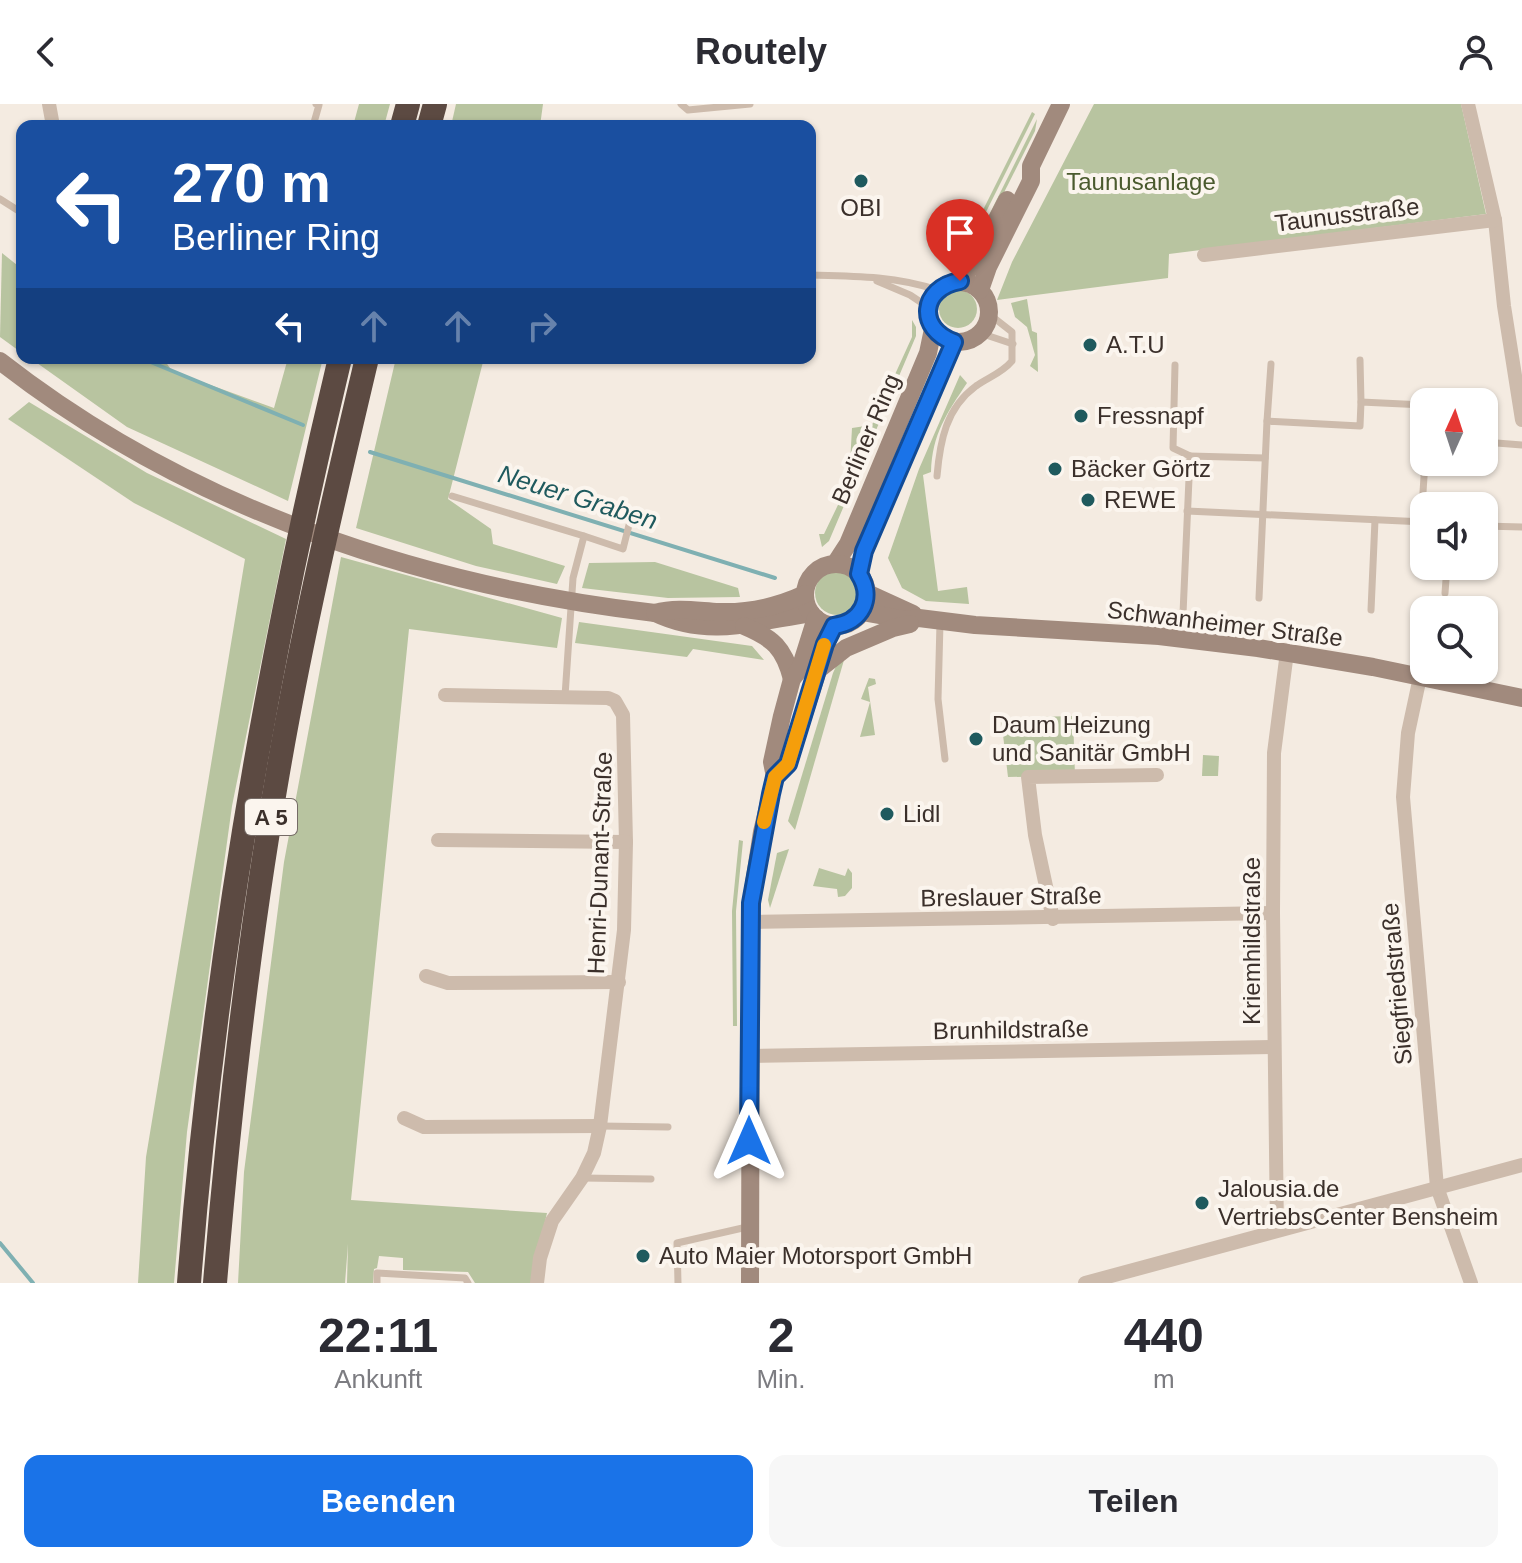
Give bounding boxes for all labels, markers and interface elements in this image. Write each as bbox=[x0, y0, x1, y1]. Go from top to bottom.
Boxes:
icon: back bbox=[24, 30, 68, 74]
icon: person bbox=[1454, 30, 1498, 74]
text: Routely bbox=[695, 31, 827, 72]
text: 270 m bbox=[172, 151, 331, 214]
icon: left bbox=[40, 152, 144, 256]
park label: Taunusanlage bbox=[1066, 168, 1216, 195]
marker: OBI bbox=[852, 172, 870, 190]
street label: Taunusstraße bbox=[1273, 192, 1421, 237]
place label: OBI bbox=[840, 194, 882, 221]
pin bbox=[926, 199, 994, 281]
icon: arrive bbox=[938, 211, 982, 255]
text: Berliner Ring bbox=[172, 217, 380, 258]
icon: left bbox=[268, 304, 312, 348]
icon: ahead bbox=[352, 304, 396, 348]
icon: ahead bbox=[436, 304, 480, 348]
icon: right bbox=[520, 304, 564, 348]
place label: A.T.U bbox=[1106, 331, 1165, 358]
marker: A.T.U bbox=[1081, 336, 1099, 354]
street label: Berliner Ring bbox=[826, 370, 905, 508]
north arrow bbox=[1410, 388, 1498, 476]
map controls bbox=[1410, 388, 1498, 684]
place label: Fressnapf bbox=[1097, 402, 1204, 429]
marker: Fressnapf bbox=[1072, 407, 1090, 425]
place label: Bäcker Görtz bbox=[1071, 455, 1211, 482]
water label: Neuer Graben bbox=[495, 459, 661, 535]
marker: Bäcker Görtz bbox=[1046, 460, 1064, 478]
place label: REWE bbox=[1104, 486, 1176, 513]
marker: REWE bbox=[1079, 491, 1097, 509]
button: sound bbox=[1410, 492, 1498, 580]
street label: Schwanheimer Straße bbox=[1106, 596, 1345, 651]
button: search bbox=[1410, 596, 1498, 684]
place label: Daum Heizung und Sanitär GmbH bbox=[992, 711, 1191, 766]
marker: Daum Heizung und Sanitär GmbH bbox=[967, 730, 985, 748]
street label: Henri-Dunant-Straße bbox=[582, 751, 617, 975]
road number: A 5 bbox=[245, 799, 297, 835]
place label: Lidl bbox=[903, 800, 940, 827]
marker: Lidl bbox=[878, 805, 896, 823]
street label: Kriemhildstraße bbox=[1238, 857, 1265, 1025]
street label: Breslauer Straße bbox=[920, 881, 1102, 912]
street label: Siegfriedstraße bbox=[1376, 902, 1417, 1066]
street label: Brunhildstraße bbox=[933, 1015, 1089, 1044]
position arrow bbox=[707, 1099, 791, 1183]
place label: Jalousia.de VertriebsCenter Bensheim bbox=[1218, 1175, 1498, 1230]
marker: Jalousia.de VertriebsCenter Bensheim bbox=[1193, 1194, 1211, 1212]
place label: Auto Maier Motorsport GmbH bbox=[659, 1242, 972, 1269]
marker: Auto Maier Motorsport GmbH bbox=[634, 1247, 652, 1265]
text: 22:11 bbox=[318, 1309, 438, 1362]
text: 2 bbox=[768, 1309, 794, 1362]
text: 440 bbox=[1124, 1309, 1204, 1362]
text: Ankunft bbox=[334, 1364, 422, 1394]
text: Min. bbox=[756, 1364, 806, 1394]
text: m bbox=[1153, 1364, 1175, 1394]
button: Beenden bbox=[24, 1455, 753, 1547]
button: Teilen bbox=[769, 1455, 1498, 1547]

